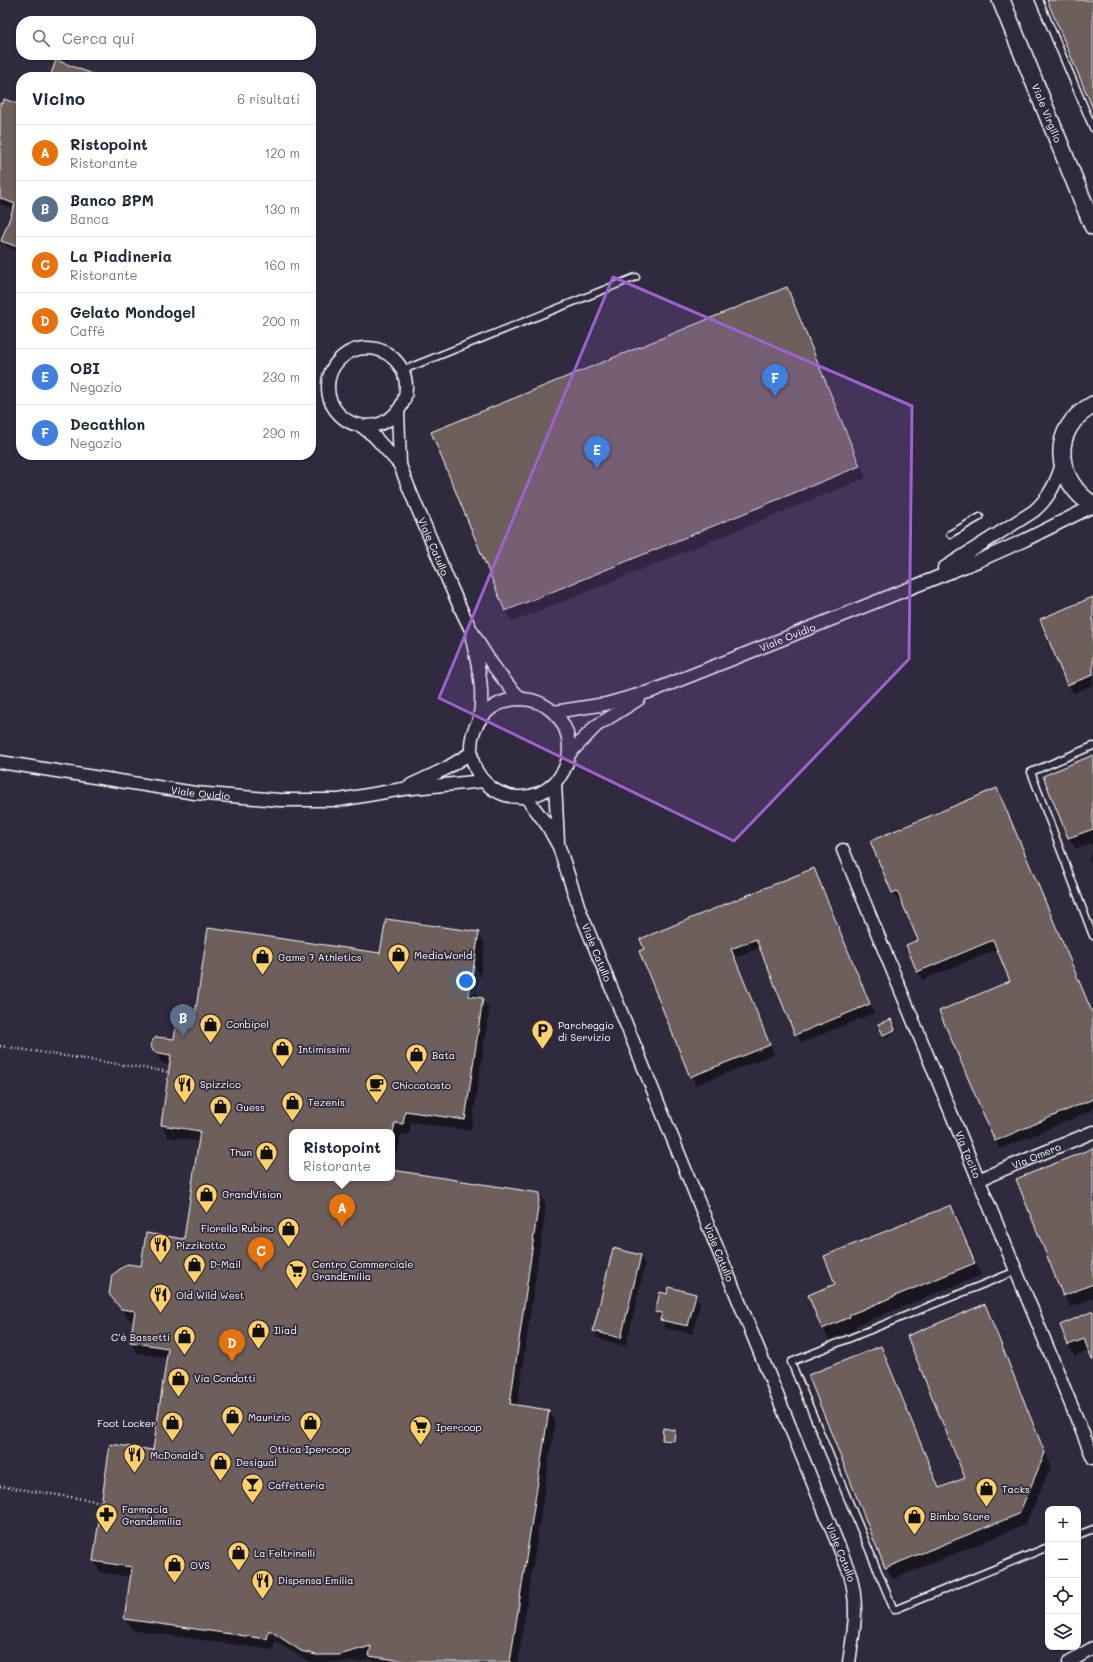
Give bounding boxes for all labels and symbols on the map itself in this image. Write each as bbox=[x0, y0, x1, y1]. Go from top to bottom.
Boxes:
street label: Viale Virgilio bbox=[1029, 81, 1065, 145]
pin: F bbox=[762, 364, 788, 397]
pin: E bbox=[584, 436, 610, 469]
street label: Viale Catullo bbox=[415, 515, 452, 578]
street label: Viale Ovidio bbox=[757, 620, 817, 655]
street label: Viale Ovidio bbox=[170, 782, 231, 803]
street label: Viale Catullo bbox=[579, 921, 615, 984]
shop icon: MediaWorld bbox=[386, 942, 412, 975]
shop icon: Game 7 Athletics bbox=[250, 944, 276, 977]
place label: MediaWorld bbox=[414, 948, 472, 962]
place label: Game 7 Athletics bbox=[278, 950, 362, 964]
your location bbox=[456, 971, 476, 991]
pin: B bbox=[170, 1004, 196, 1037]
shop icon: Conbipel bbox=[198, 1011, 224, 1044]
place label: Conbipel bbox=[226, 1017, 269, 1031]
parking icon: Parcheggio di Servizio bbox=[529, 1018, 555, 1051]
place label: Parcheggio di Servizio bbox=[558, 1018, 614, 1044]
shop icon: Intimissimi bbox=[270, 1036, 296, 1069]
place label: Intimissimi bbox=[298, 1042, 350, 1056]
shop icon: Bata bbox=[403, 1042, 429, 1075]
place label: Bata bbox=[432, 1048, 455, 1062]
restaurant icon: Spizzico bbox=[171, 1071, 197, 1104]
cafe icon: Chiccotosto bbox=[363, 1072, 389, 1105]
place label: Spizzico bbox=[200, 1077, 241, 1091]
place label: Chiccotosto bbox=[392, 1078, 451, 1092]
shop icon: Tezenis bbox=[280, 1089, 306, 1122]
shop icon: Guess bbox=[207, 1094, 233, 1127]
place label: Tezenis bbox=[308, 1095, 345, 1109]
place label: Guess bbox=[236, 1100, 265, 1114]
street label: Via Tacito bbox=[952, 1128, 984, 1180]
shop icon: Thun bbox=[254, 1139, 280, 1172]
street label: Via Omero bbox=[1009, 1139, 1063, 1172]
place label: Thun bbox=[230, 1145, 252, 1159]
shop icon: GrandVision bbox=[194, 1181, 220, 1214]
place label: GrandVision bbox=[222, 1187, 281, 1201]
pin: A bbox=[329, 1194, 355, 1227]
shop icon: Fiorella Rubino bbox=[276, 1215, 302, 1248]
place label: Fiorella Rubino bbox=[201, 1221, 274, 1235]
street label: Viale Catullo bbox=[701, 1221, 737, 1284]
restaurant icon: Pizzikotto bbox=[148, 1232, 174, 1265]
pin: C bbox=[248, 1237, 274, 1270]
place label: Pizzikotto bbox=[176, 1238, 225, 1252]
shop icon: D-Mail bbox=[181, 1251, 207, 1284]
place label: D-Mail bbox=[210, 1257, 241, 1271]
supermarket icon: Centro Commerciale GrandEmilia bbox=[284, 1257, 310, 1290]
place label: Centro Commerciale GrandEmilia bbox=[312, 1257, 414, 1283]
restaurant icon: Old Wild West bbox=[147, 1282, 173, 1315]
place label: Old Wild West bbox=[176, 1288, 244, 1302]
shop icon: Iliad bbox=[246, 1317, 272, 1350]
place label: Iliad bbox=[274, 1323, 297, 1337]
shop icon: C'è Bassetti bbox=[172, 1324, 198, 1357]
pin: D bbox=[219, 1329, 245, 1362]
place label: C'è Bassetti bbox=[111, 1330, 170, 1344]
shop icon: Via Condotti bbox=[166, 1365, 192, 1398]
place label: Via Condotti bbox=[194, 1371, 256, 1385]
shop icon: Maurizio bbox=[220, 1404, 246, 1437]
shop icon: Foot Locker bbox=[159, 1410, 185, 1443]
place label: Maurizio bbox=[248, 1410, 290, 1424]
shop icon: Ottica Ipercoop bbox=[297, 1410, 323, 1443]
supermarket icon: Ipercoop bbox=[407, 1414, 433, 1447]
place label: Foot Locker bbox=[97, 1416, 156, 1430]
place label: Ipercoop bbox=[436, 1420, 482, 1434]
restaurant icon: McDonald's bbox=[121, 1442, 147, 1475]
place label: Ottica Ipercoop bbox=[270, 1442, 350, 1456]
place label: McDonald's bbox=[150, 1448, 204, 1462]
shop icon: Desigual bbox=[207, 1449, 233, 1482]
place label: Desigual bbox=[236, 1455, 277, 1469]
bar icon: Caffetteria bbox=[240, 1472, 266, 1505]
shop icon: Tacks bbox=[974, 1476, 1000, 1509]
place label: Caffetteria bbox=[268, 1478, 325, 1492]
place label: Tacks bbox=[1002, 1482, 1030, 1496]
pharmacy icon: Farmacia Grandemilia bbox=[93, 1502, 119, 1535]
place label: Farmacia Grandemilia bbox=[122, 1502, 182, 1528]
shop icon: Bimbo Store bbox=[901, 1503, 927, 1536]
place label: Bimbo Store bbox=[930, 1509, 990, 1523]
street label: Viale Catullo bbox=[823, 1521, 859, 1583]
shop icon: La Feltrinelli bbox=[225, 1540, 251, 1573]
place label: La Feltrinelli bbox=[254, 1546, 315, 1560]
shop icon: OVS bbox=[161, 1552, 187, 1585]
place label: OVS bbox=[190, 1558, 210, 1572]
restaurant icon: Dispensa Emilia bbox=[249, 1567, 275, 1600]
place label: Dispensa Emilia bbox=[278, 1573, 354, 1587]

